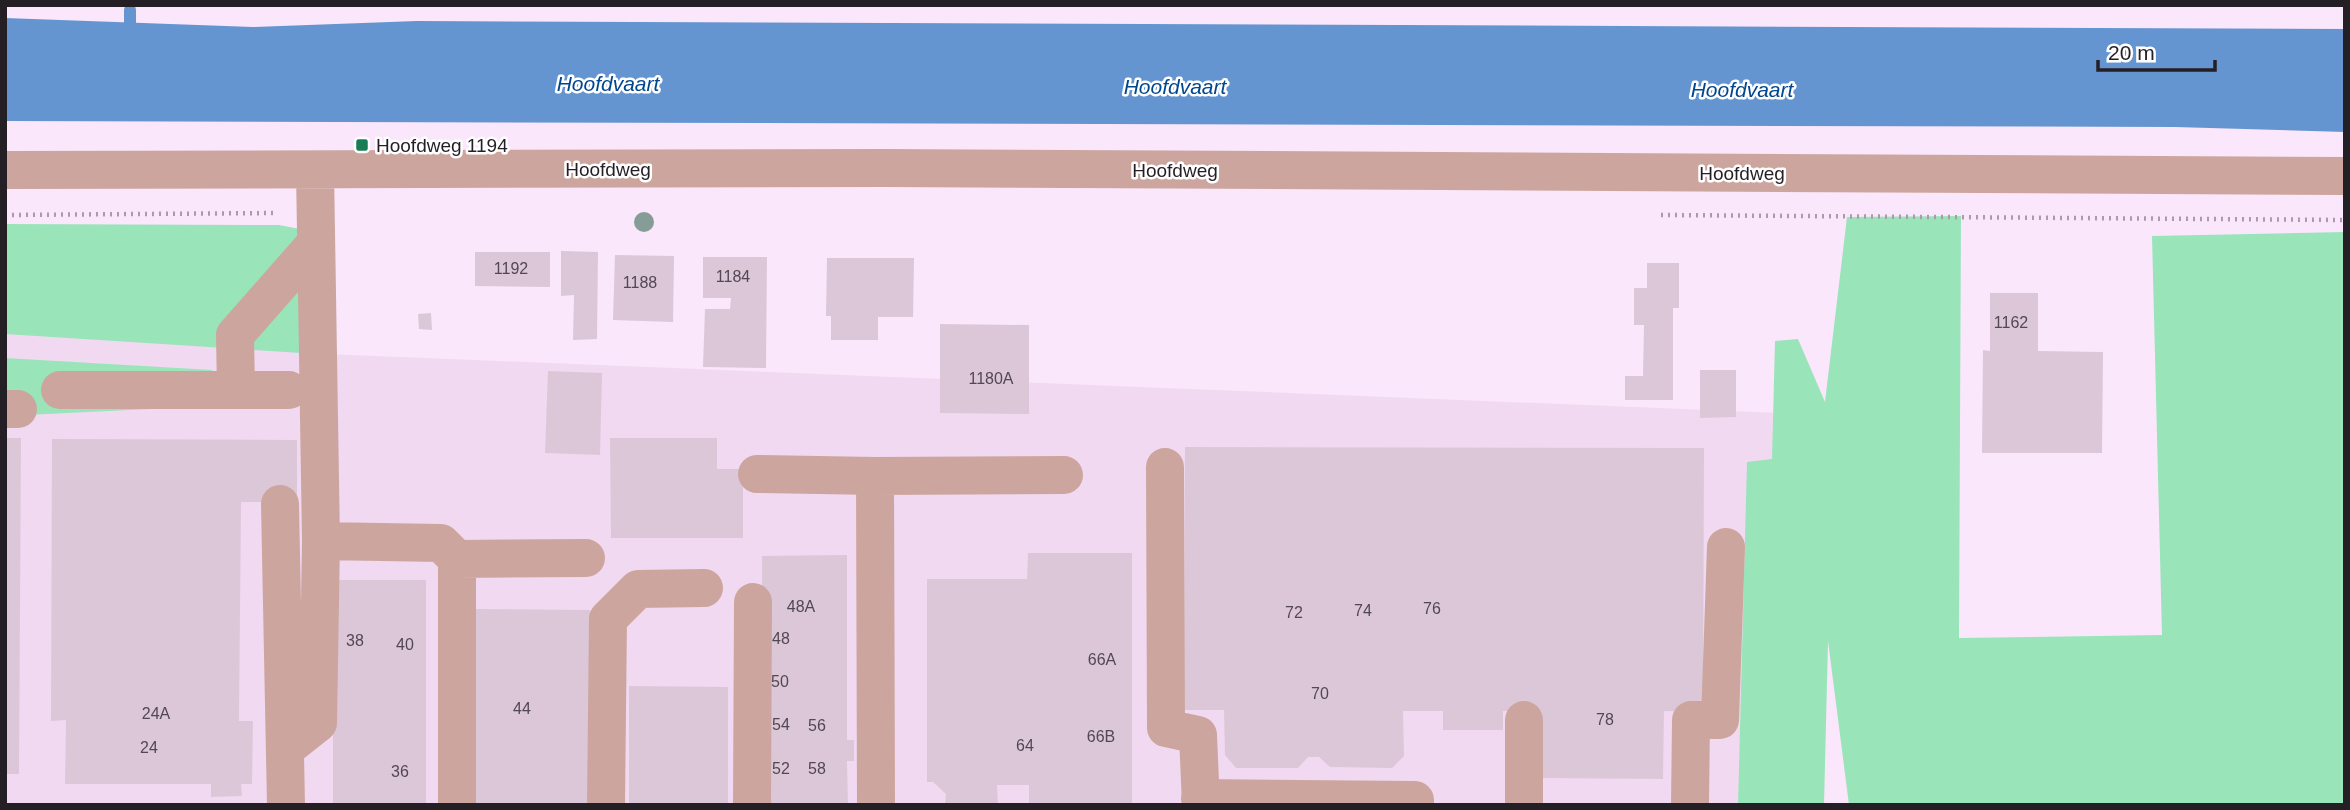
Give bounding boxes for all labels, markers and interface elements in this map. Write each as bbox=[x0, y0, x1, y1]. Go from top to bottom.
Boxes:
scale bar bbox=[2098, 28, 2215, 72]
text: 20 m bbox=[2108, 41, 2155, 64]
water label: Hoofdvaart bbox=[557, 72, 661, 95]
water label: Hoofdvaart bbox=[1124, 75, 1228, 98]
water label: Hoofdvaart bbox=[1691, 78, 1795, 101]
place label: Hoofdweg 1194 bbox=[376, 135, 508, 156]
marker: Hoofdweg 1194 bbox=[354, 137, 370, 153]
street label: Hoofdweg bbox=[565, 159, 651, 180]
street label: Hoofdweg bbox=[1132, 160, 1218, 181]
street label: Hoofdweg bbox=[1699, 163, 1785, 184]
house number: 1192 bbox=[494, 260, 528, 277]
house number: 1184 bbox=[716, 268, 750, 285]
house number: 1188 bbox=[623, 274, 657, 291]
house number: 1162 bbox=[1994, 314, 2028, 331]
house number: 1180A bbox=[968, 370, 1014, 387]
house number: 48A bbox=[787, 598, 816, 615]
house number: 76 bbox=[1423, 600, 1441, 617]
house number: 74 bbox=[1354, 602, 1372, 619]
house number: 72 bbox=[1285, 604, 1303, 621]
house number: 48 bbox=[772, 630, 790, 647]
house number: 38 bbox=[346, 632, 364, 649]
house number: 40 bbox=[396, 636, 414, 653]
house number: 66A bbox=[1088, 651, 1117, 668]
house number: 50 bbox=[771, 673, 789, 690]
house number: 70 bbox=[1311, 685, 1329, 702]
house number: 44 bbox=[513, 700, 531, 717]
house number: 24A bbox=[142, 705, 171, 722]
house number: 78 bbox=[1596, 711, 1614, 728]
house number: 54 bbox=[772, 716, 790, 733]
house number: 56 bbox=[808, 717, 826, 734]
house number: 66B bbox=[1087, 728, 1115, 745]
house number: 64 bbox=[1016, 737, 1034, 754]
house number: 24 bbox=[140, 739, 158, 756]
house number: 52 bbox=[772, 760, 790, 777]
house number: 58 bbox=[808, 760, 826, 777]
house number: 36 bbox=[391, 763, 409, 780]

